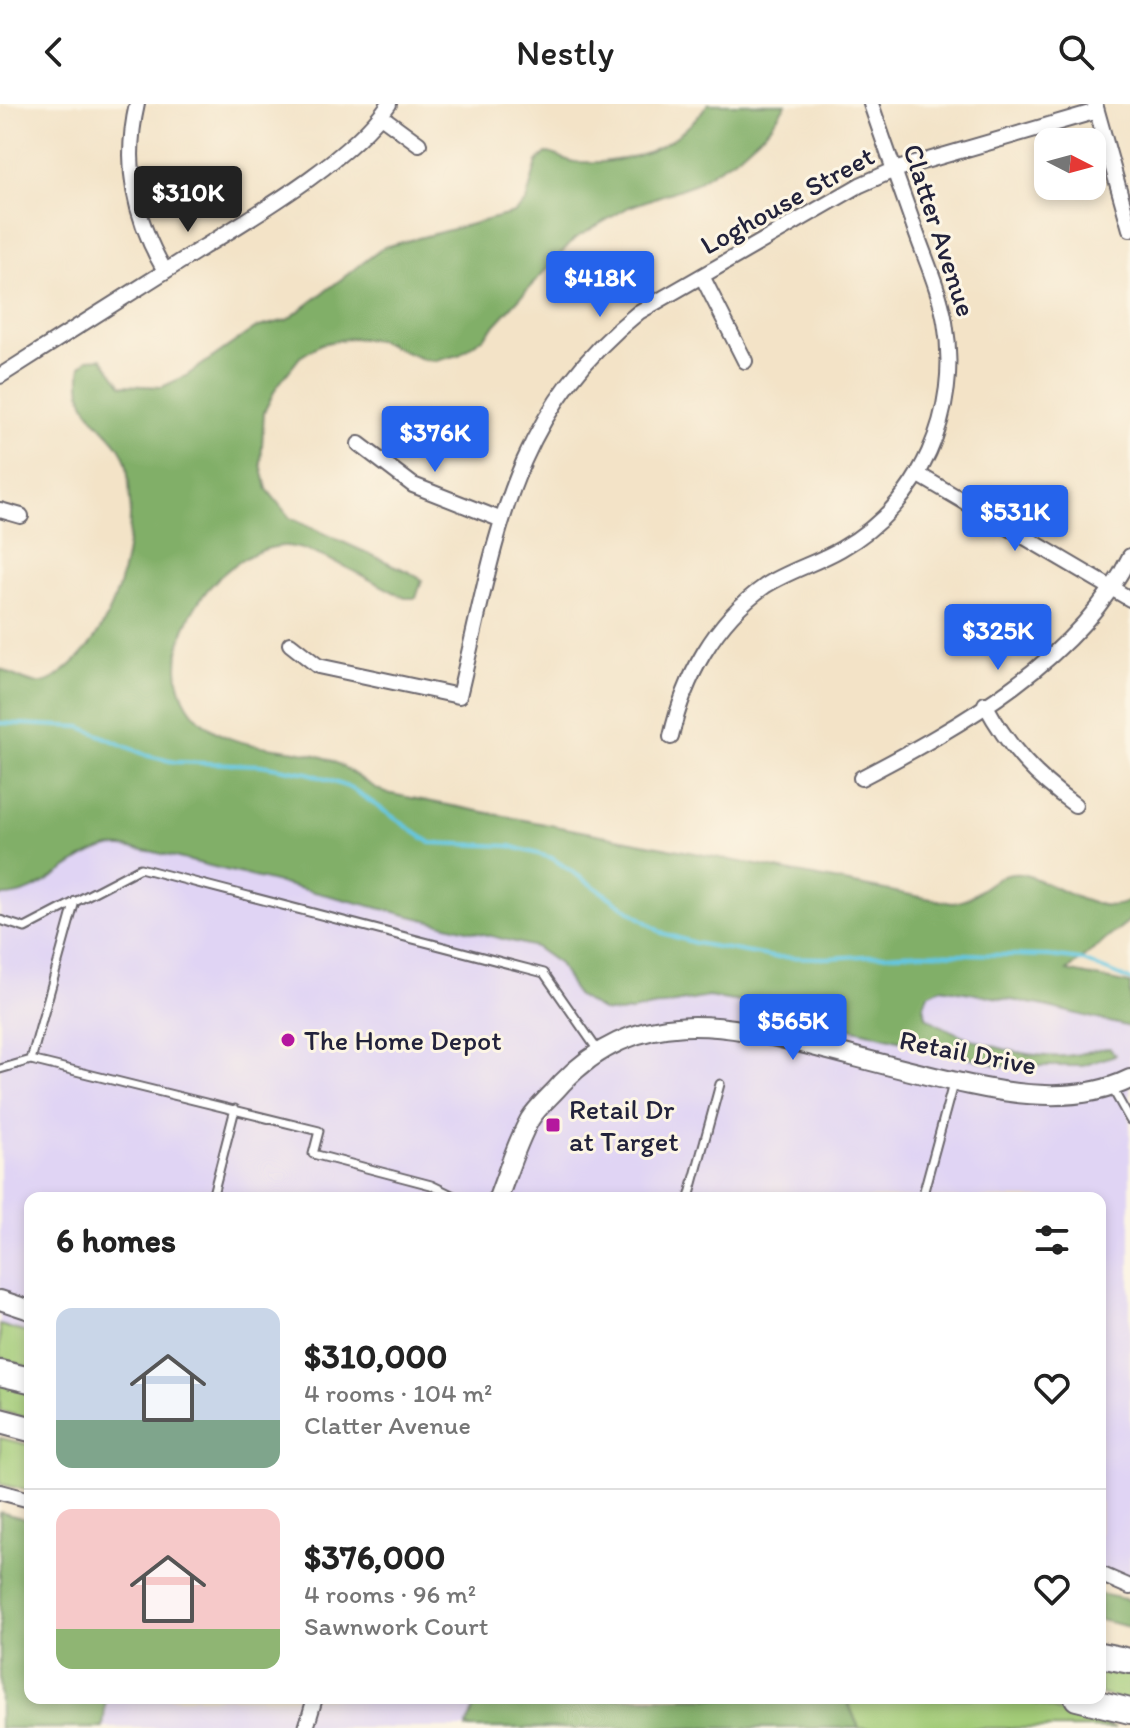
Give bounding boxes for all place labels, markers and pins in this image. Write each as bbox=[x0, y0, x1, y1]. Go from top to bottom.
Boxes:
pin: $310K bbox=[132, 166, 244, 234]
pin: $418K bbox=[544, 251, 656, 319]
pin: $376K bbox=[379, 406, 491, 474]
pin: $531K bbox=[959, 485, 1071, 553]
pin: $325K bbox=[942, 604, 1054, 672]
pin: $565K bbox=[737, 994, 849, 1062]
place label: The Home Depot bbox=[304, 1023, 502, 1057]
marker: The Home Depot bbox=[279, 1031, 297, 1049]
place label: Retail Dr at Target bbox=[569, 1092, 679, 1158]
marker: Retail Dr at Target bbox=[544, 1116, 562, 1134]

